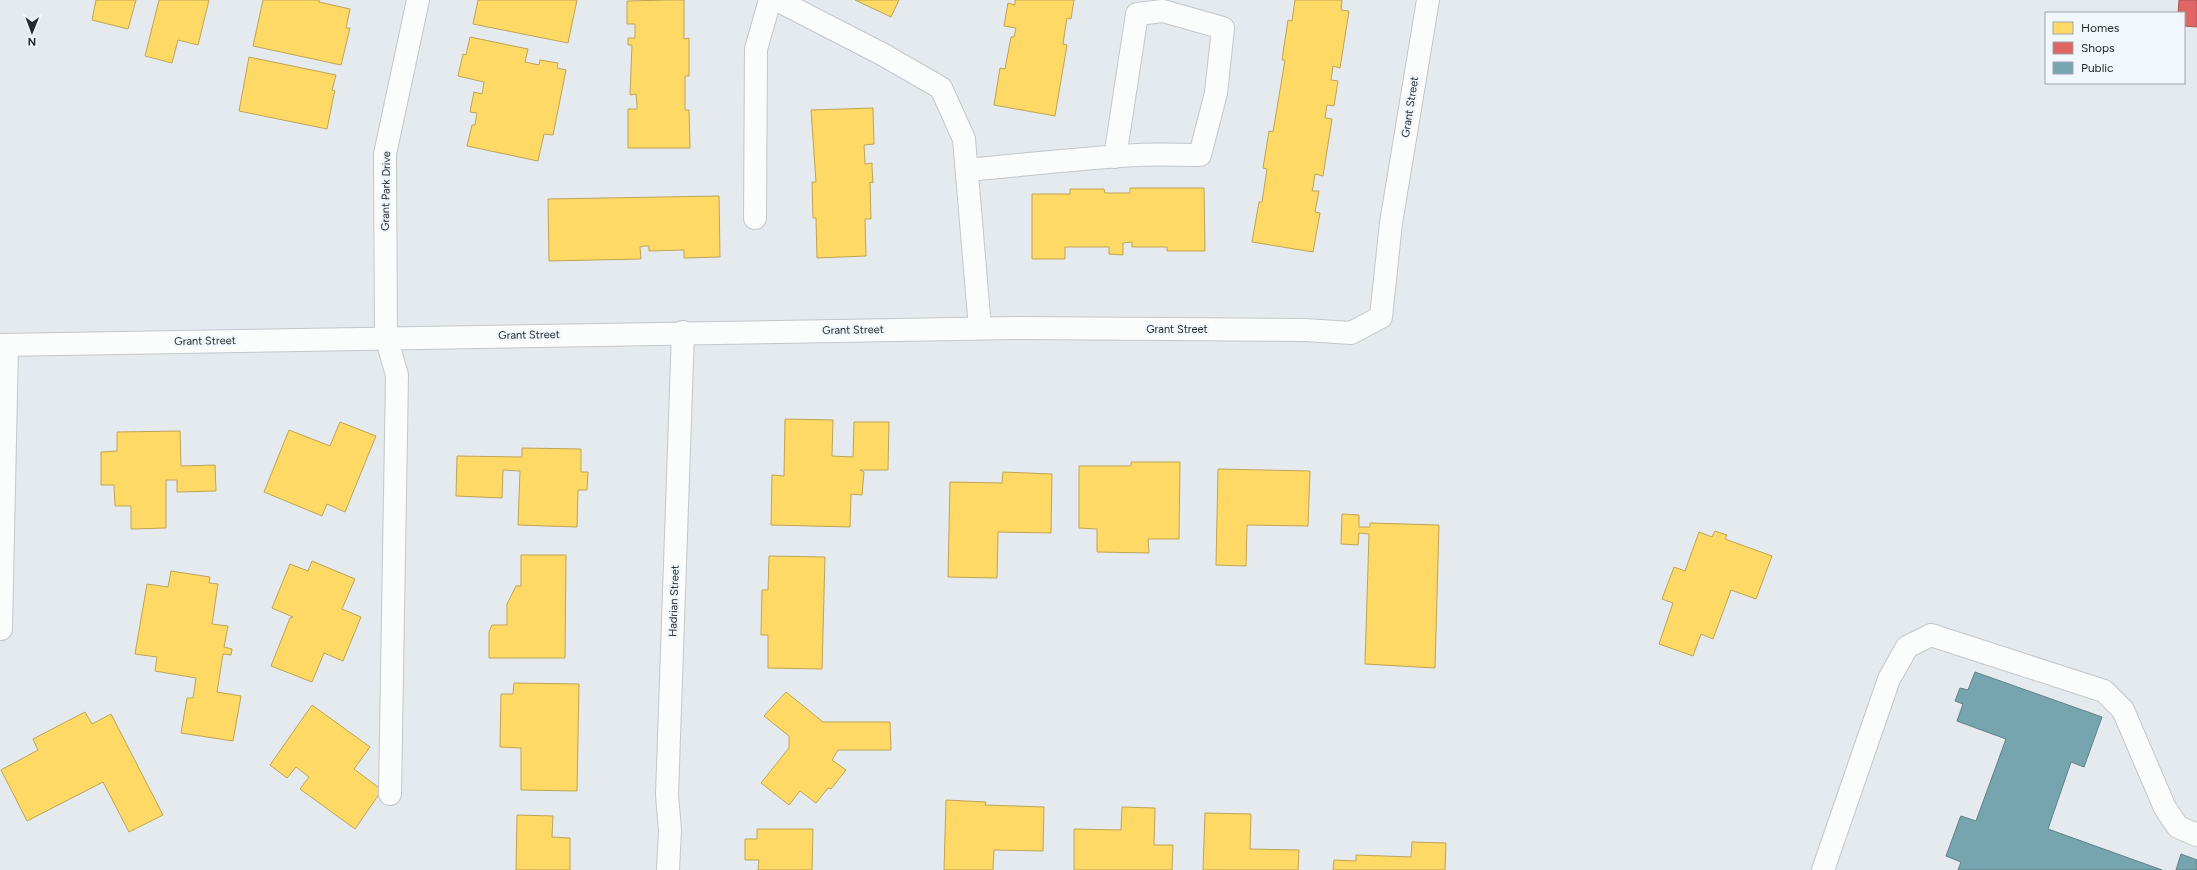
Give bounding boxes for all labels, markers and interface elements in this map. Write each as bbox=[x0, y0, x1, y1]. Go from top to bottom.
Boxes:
north arrow bbox=[12, 12, 52, 52]
legend bbox=[2045, 12, 2185, 84]
text: Homes bbox=[2081, 21, 2120, 35]
text: N bbox=[27, 35, 36, 48]
text: Shops bbox=[2081, 41, 2115, 55]
text: Public bbox=[2081, 61, 2114, 75]
street label: Grant Street bbox=[1399, 76, 1421, 138]
street label: Grant Park Drive bbox=[379, 151, 393, 231]
street label: Grant Street bbox=[822, 323, 884, 337]
street label: Grant Street bbox=[1146, 323, 1208, 336]
street label: Grant Street bbox=[498, 328, 560, 342]
street label: Grant Street bbox=[174, 334, 236, 348]
street label: Hadrian Street bbox=[666, 565, 682, 637]

